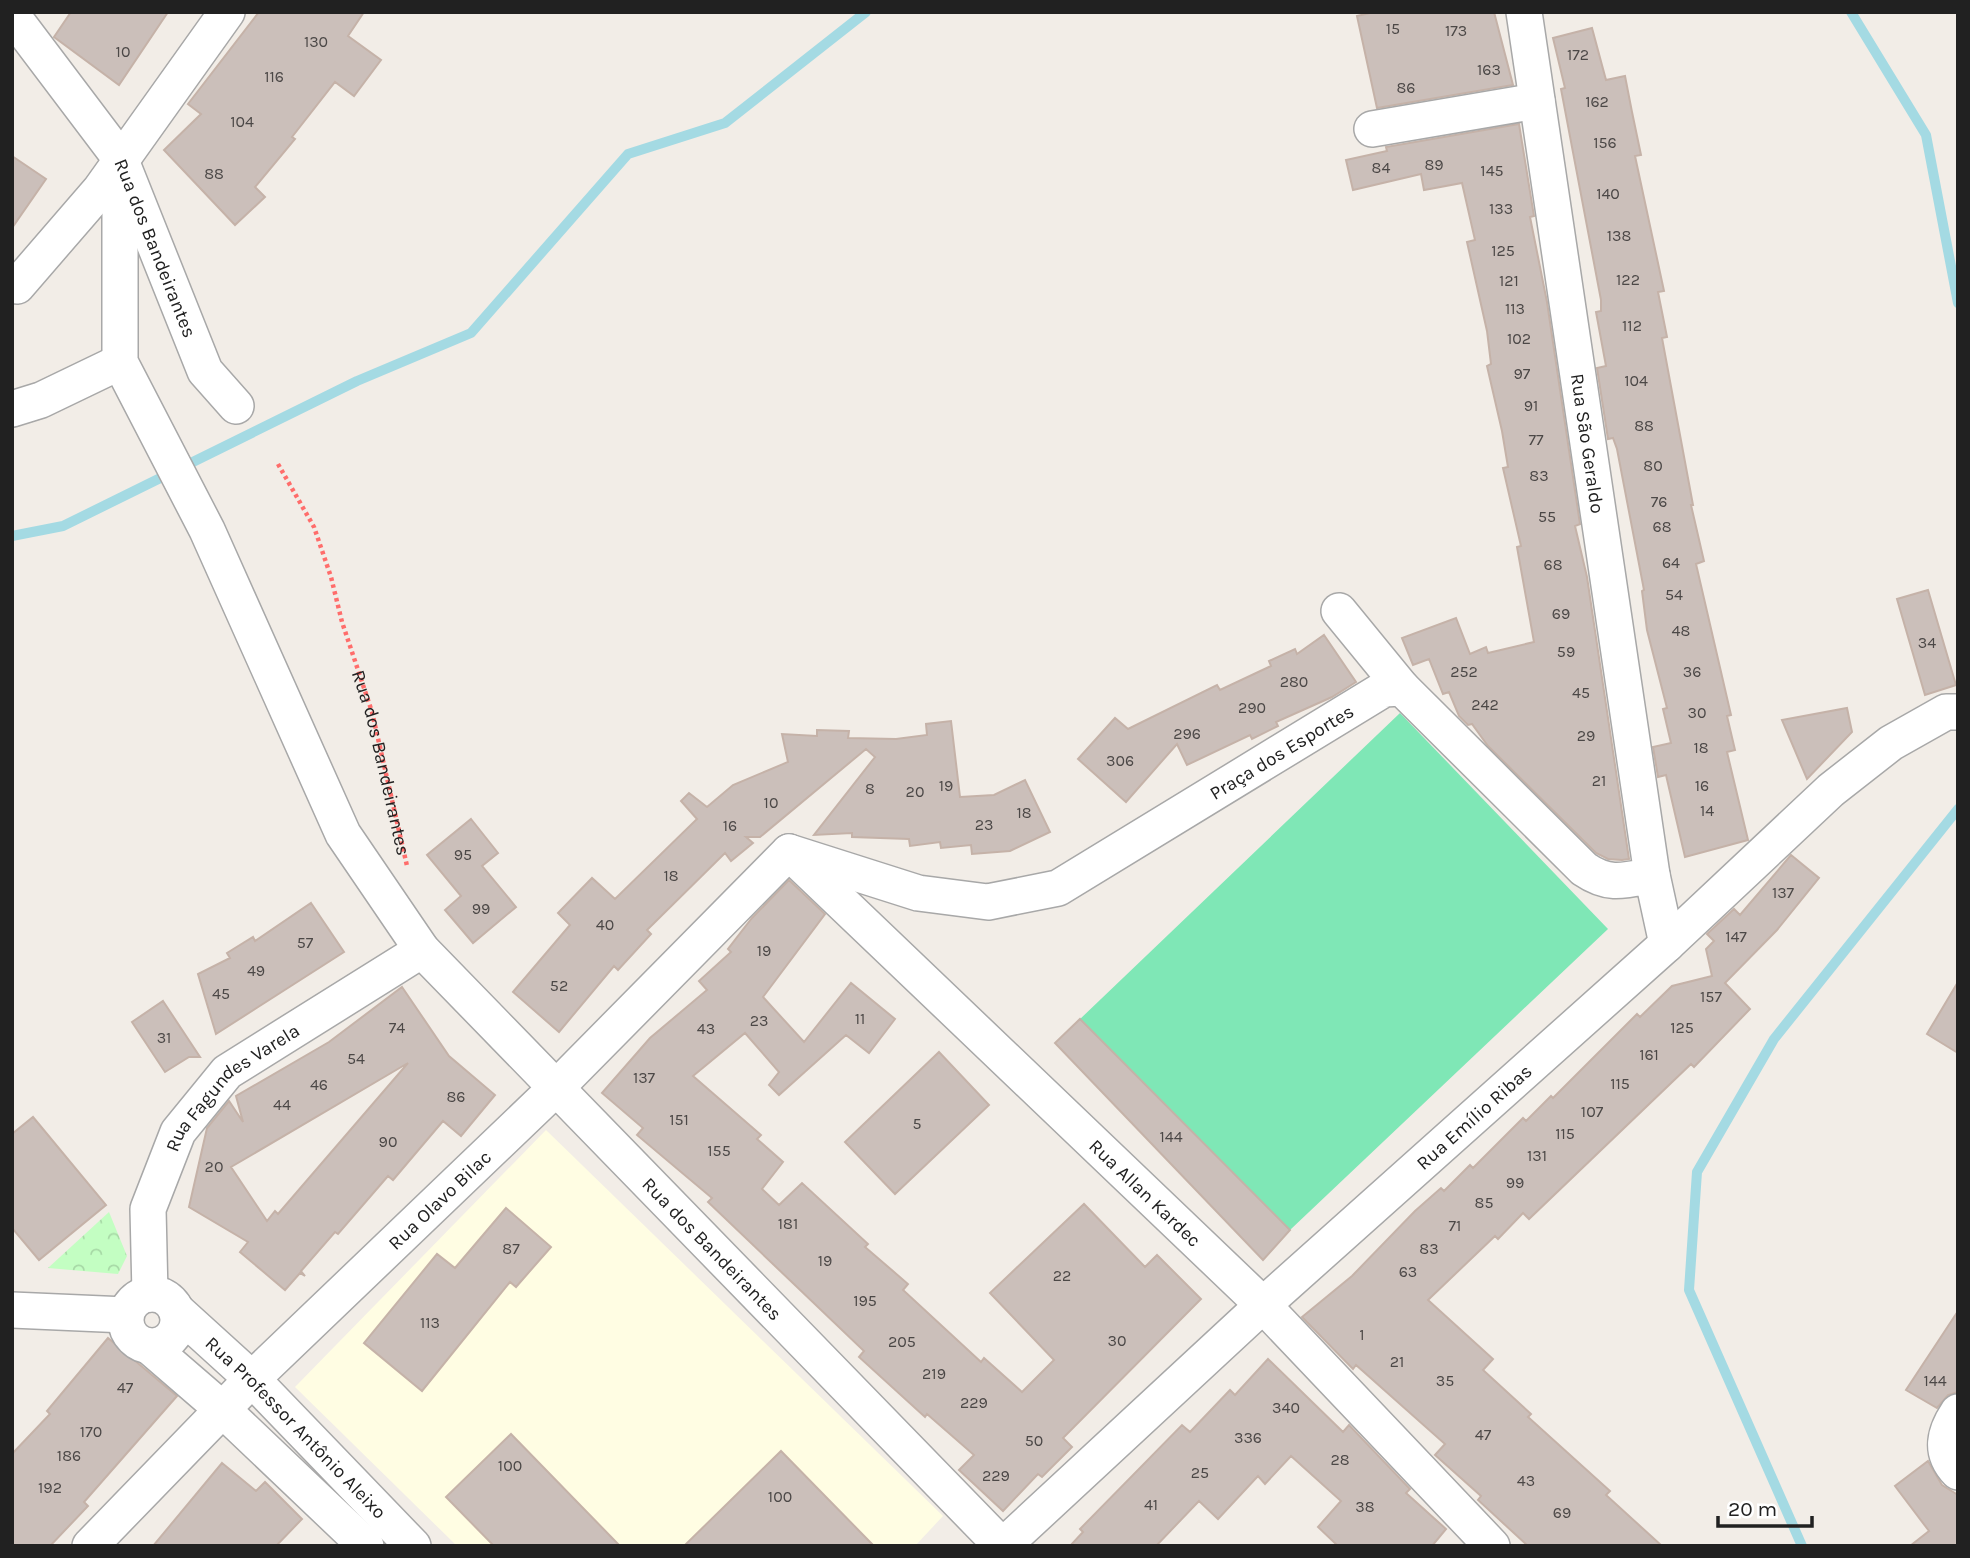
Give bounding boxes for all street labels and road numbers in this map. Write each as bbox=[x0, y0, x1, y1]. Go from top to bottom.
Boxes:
street label: Rua dos Bandeirantes bbox=[109, 156, 200, 341]
street label: Rua São Geraldo bbox=[1566, 372, 1608, 515]
street label: Rua dos Bandeirantes bbox=[347, 667, 414, 858]
street label: Praça dos Esportes bbox=[1206, 700, 1358, 805]
street label: Rua Fagundes Varela bbox=[161, 1019, 304, 1155]
street label: Rua Emílio Ribas bbox=[1412, 1060, 1537, 1175]
street label: Rua Allan Kardec bbox=[1084, 1135, 1205, 1252]
street label: Rua Olavo Bilac bbox=[384, 1146, 496, 1255]
street label: Rua dos Bandeirantes bbox=[637, 1173, 786, 1325]
street label: Rua Professor Antônio Aleixo bbox=[201, 1332, 391, 1524]

